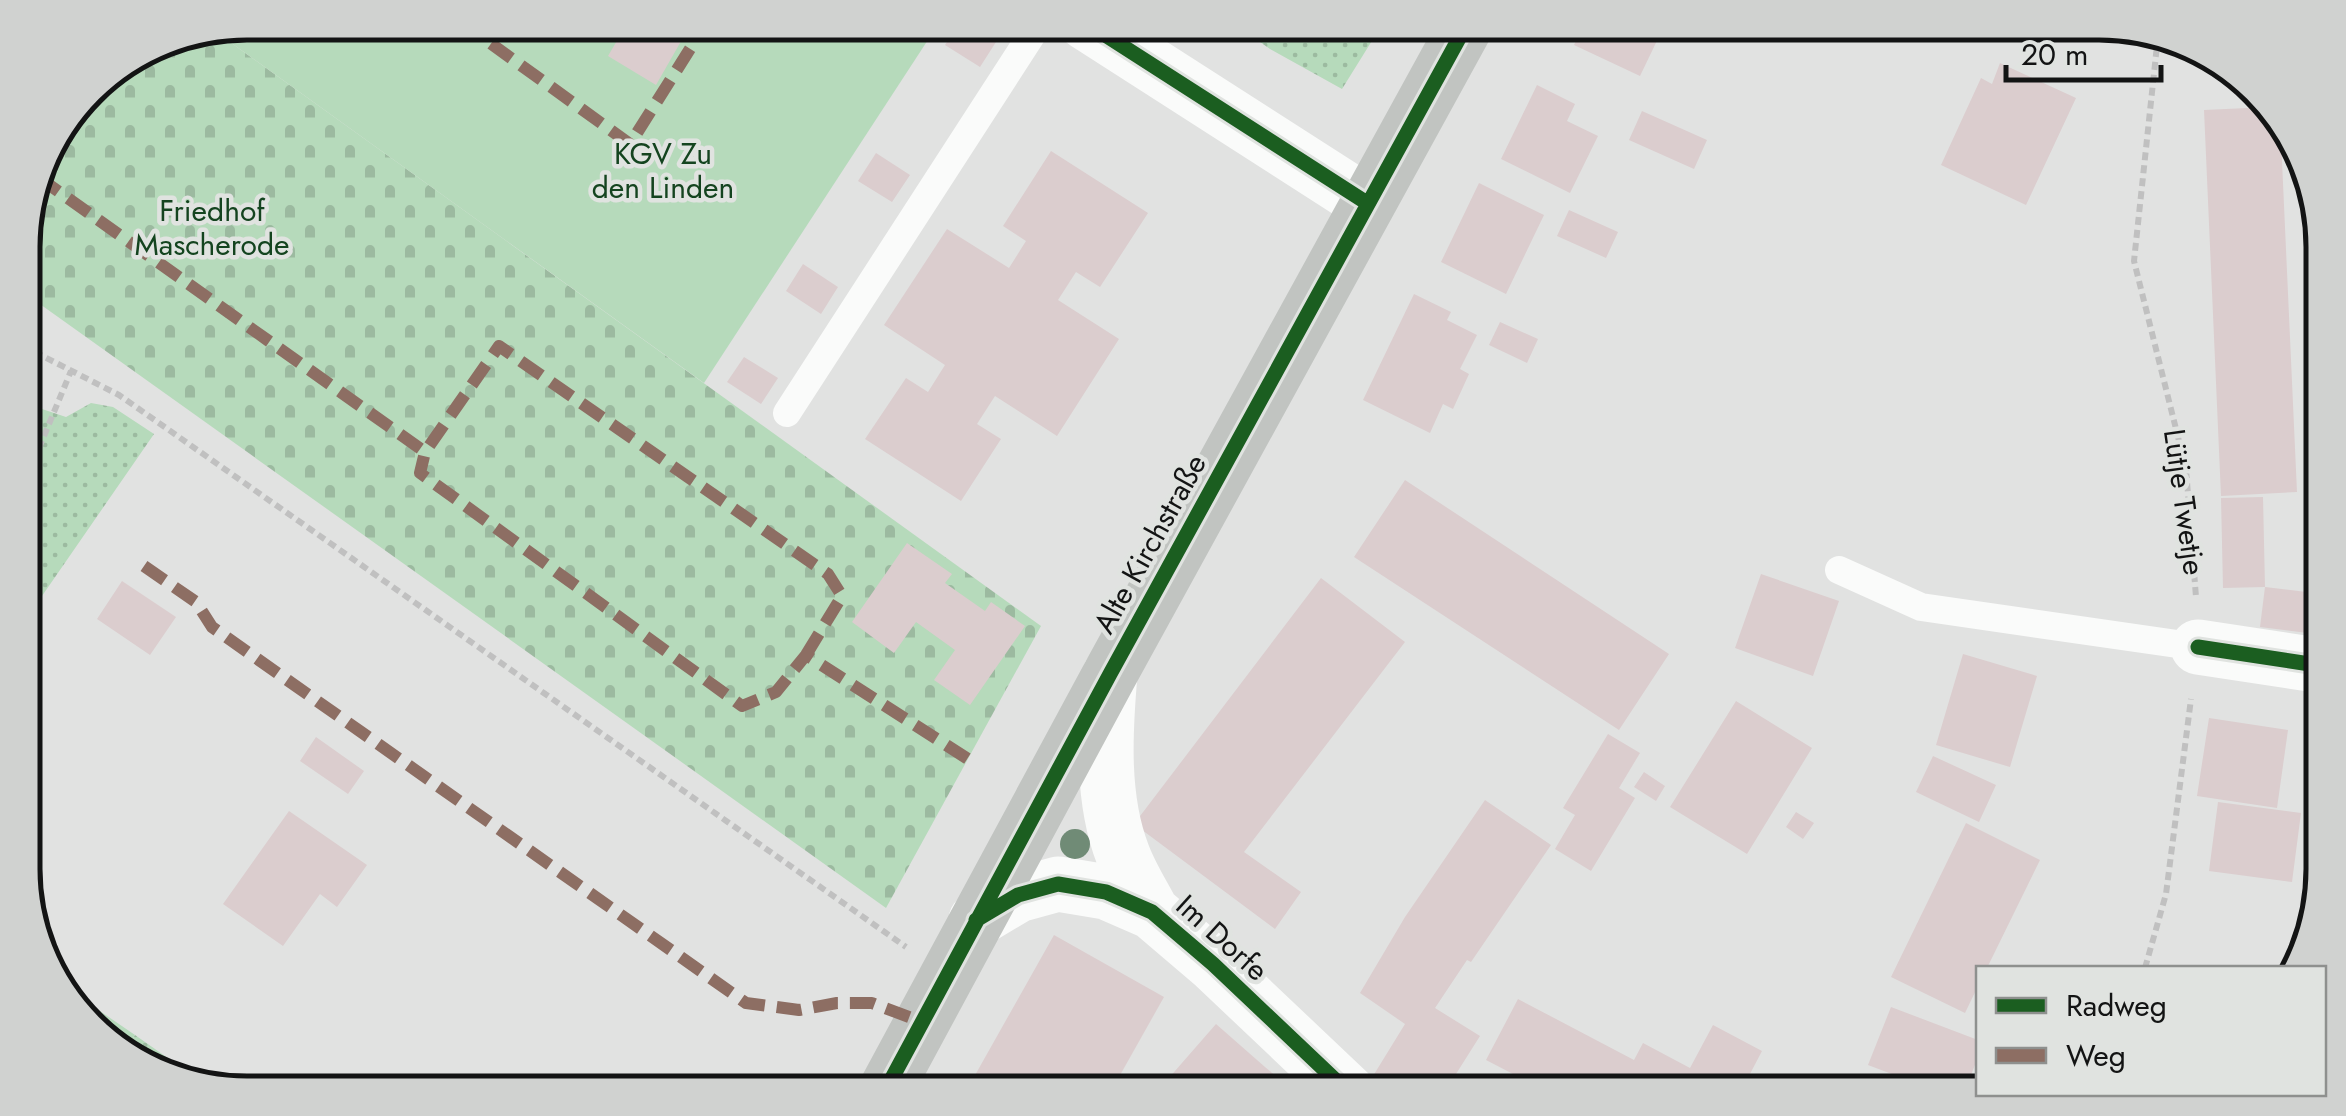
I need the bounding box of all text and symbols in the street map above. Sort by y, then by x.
scale bar [2006,20,2161,82]
text: 20 m [2021,33,2088,76]
park label: KGV Zu den Linden [592,132,734,209]
park label: Friedhof Mascherode [134,189,290,266]
street label: Lütje Twetje [2153,426,2216,578]
street label: Alte Kirchstraße [1082,446,1217,641]
street label: Im Dorfe [1167,885,1278,991]
legend [1976,966,2326,1096]
text: Radweg [2066,984,2167,1027]
text: Weg [2066,1034,2126,1077]

